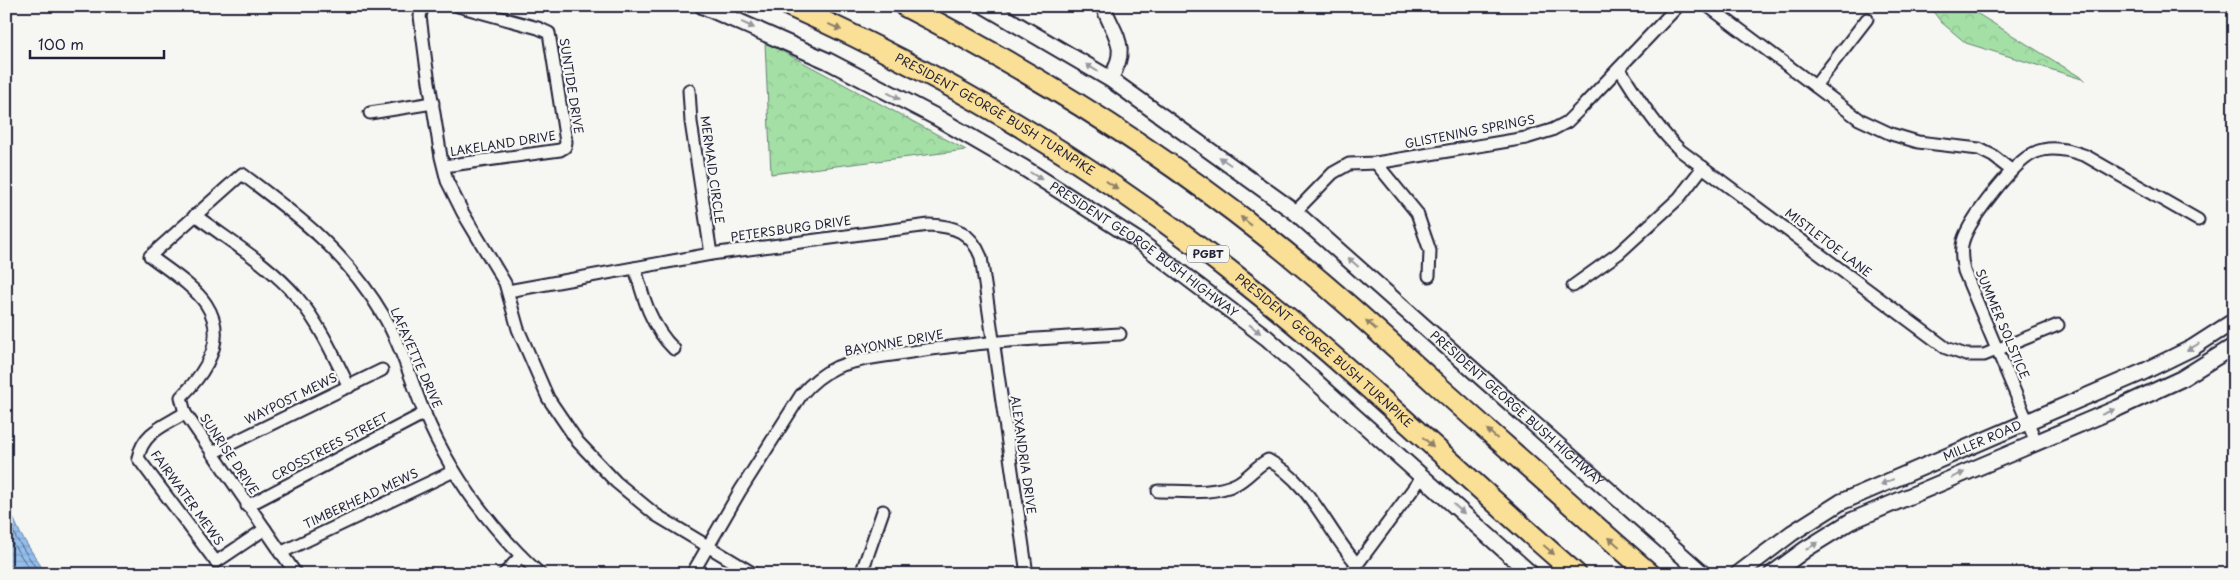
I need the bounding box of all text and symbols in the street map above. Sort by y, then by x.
one-way arrow [741,21,755,29]
one-way arrow [828,23,842,31]
scale bar [30,28,164,60]
text: 100 m [38,32,84,55]
street label: SUNTIDE DRIVE [556,37,588,135]
street label: PRESIDENT GEORGE BUSH TURNPIKE [892,48,1099,179]
one-way arrow [1086,64,1099,73]
one-way arrow [887,92,902,100]
street label: GLISTENING SPRINGS [1403,110,1536,152]
street label: MERMAID CIRCLE [696,115,729,225]
street label: LAKELAND DRIVE [449,126,557,160]
one-way arrow [1219,156,1232,166]
one-way arrow [1029,171,1043,180]
street label: PRESIDENT GEORGE BUSH HIGHWAY [1047,177,1243,321]
one-way arrow [1106,180,1119,190]
street label: MISTLETOE LANE [1781,204,1876,281]
street label: PETERSBURG DRIVE [729,211,852,245]
one-way arrow [1240,216,1253,227]
road number: PGBT [1187,245,1229,262]
one-way arrow [1347,256,1359,268]
street label: SUMMER SOLSTICE [1972,266,2034,381]
street label: PRESIDENT GEORGE BUSH TURNPIKE [1232,269,1417,431]
street label: LAFAYETTE DRIVE [387,304,447,411]
one-way arrow [1365,320,1378,331]
one-way arrow [1248,323,1261,334]
street label: BAYONNE DRIVE [843,324,945,360]
street label: PRESIDENT GEORGE BUSH HIGHWAY [1427,326,1608,490]
one-way arrow [2186,342,2199,351]
street label: WAYPOST MEWS [241,368,340,428]
street label: ALEXANDRIA DRIVE [1007,394,1041,515]
street label: CROSSTREES STREET [268,407,392,485]
one-way arrow [2101,408,2115,416]
street label: SUNRISE DRIVE [196,409,264,498]
street label: MILLER ROAD [1940,415,2024,465]
one-way arrow [1487,428,1499,440]
one-way arrow [1421,436,1433,448]
street label: FAIRWATER MEWS [147,446,229,549]
street label: TIMBERHEAD MEWS [300,464,421,533]
one-way arrow [1951,471,1966,479]
one-way arrow [1880,478,1894,486]
one-way arrow [1452,503,1464,515]
one-way arrow [1607,536,1620,547]
one-way arrow [1805,541,1819,550]
one-way arrow [1542,545,1555,556]

